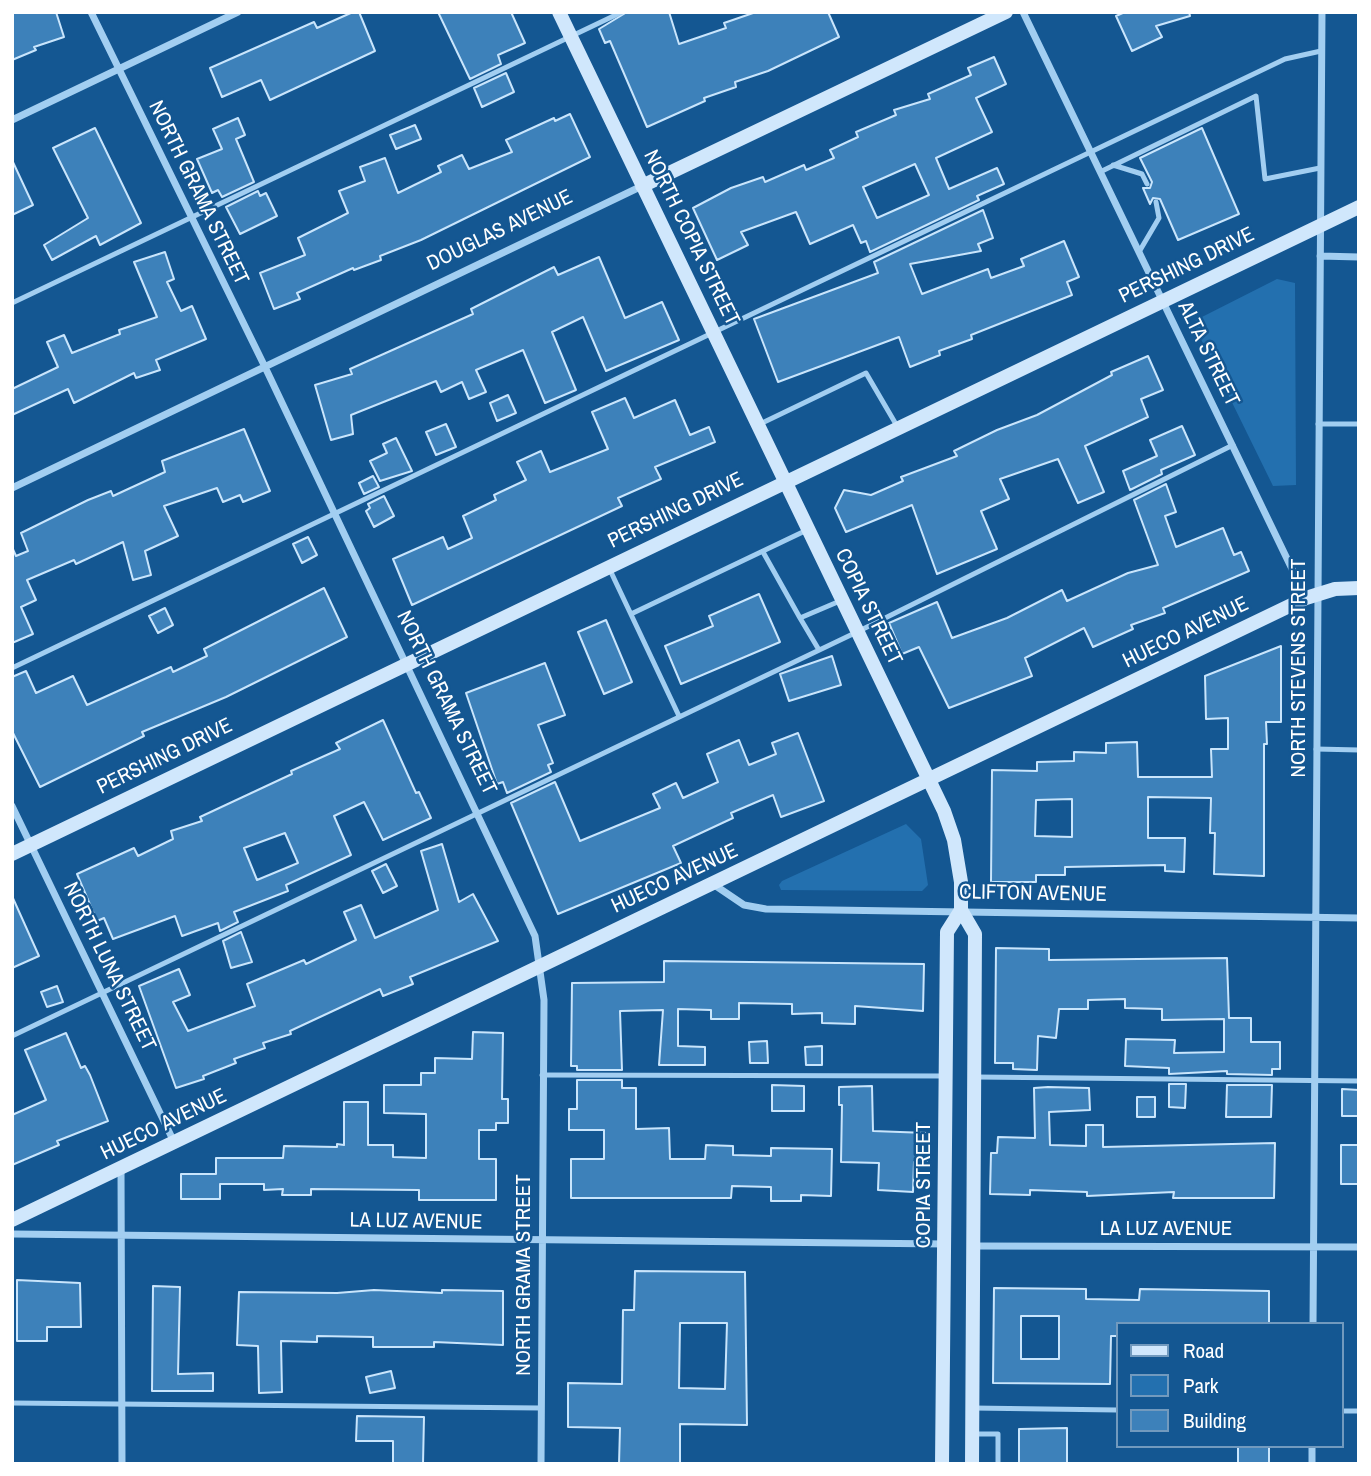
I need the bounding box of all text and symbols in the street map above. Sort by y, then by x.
street label: NORTH GRAMA STREET [142,97,254,289]
street label: NORTH COPIA STREET [638,146,744,330]
street label: DOUGLAS AVENUE [423,185,577,277]
street label: PERSHING DRIVE [1115,222,1259,310]
street label: ALTA STREET [1172,298,1244,410]
street label: PERSHING DRIVE [604,467,748,555]
street label: COPIA STREET [829,545,907,669]
street label: NORTH STEVENS STREET [1286,559,1312,777]
street label: HUECO AVENUE [1119,592,1253,674]
street label: NORTH GRAMA STREET [390,607,502,799]
street label: PERSHING DRIVE [93,713,237,801]
street label: HUECO AVENUE [608,839,742,919]
street label: NORTH LUNA STREET [57,879,161,1055]
street label: CLIFTON AVENUE [959,880,1107,908]
street label: HUECO AVENUE [97,1084,231,1166]
street label: COPIA STREET [911,1122,937,1248]
street label: NORTH GRAMA STREET [511,1174,537,1376]
street label: LA LUZ AVENUE [349,1208,483,1236]
street label: LA LUZ AVENUE [1100,1216,1232,1242]
legend [1116,1322,1343,1448]
text: Road [1183,1336,1224,1365]
text: Park [1183,1371,1218,1400]
text: Building [1183,1406,1246,1435]

